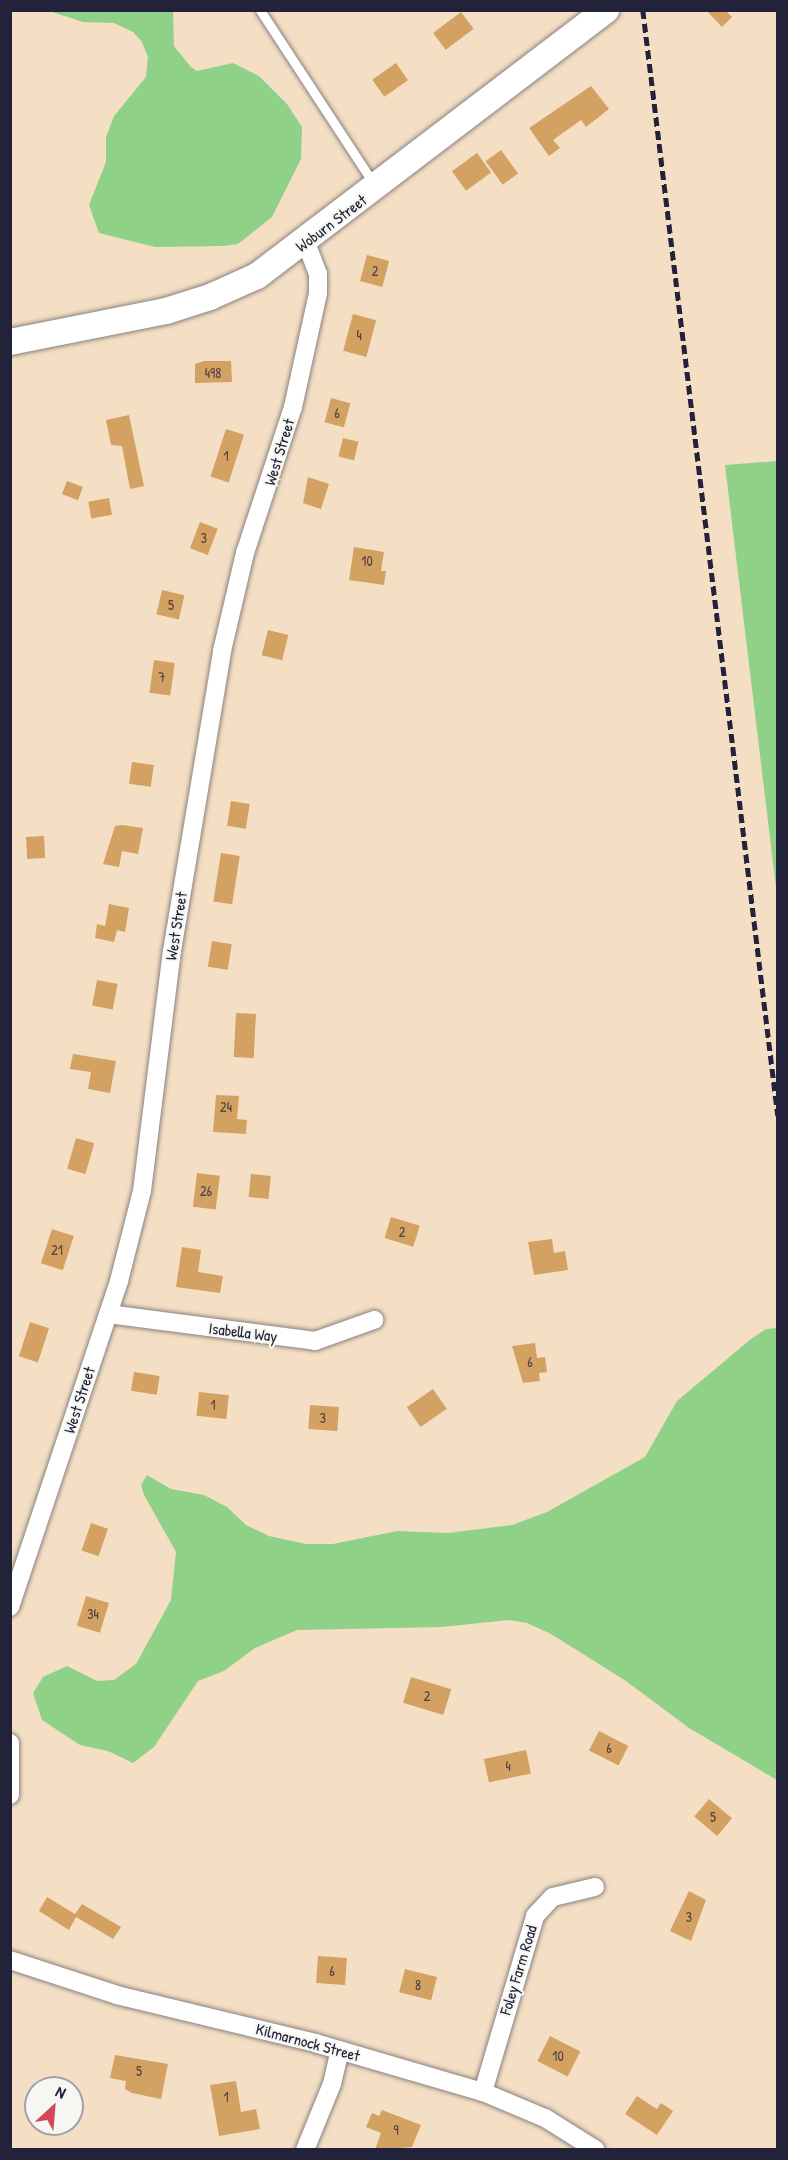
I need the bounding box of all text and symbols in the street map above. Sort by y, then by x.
street label: Woburn Street [292,190,370,256]
house number: 2 [372,263,378,279]
house number: 4 [356,327,362,343]
house number: 498 [205,365,221,381]
house number: 6 [334,405,340,421]
street label: West Street [260,416,298,488]
house number: 1 [223,448,229,464]
house number: 3 [201,530,207,546]
house number: 10 [361,553,373,569]
house number: 5 [168,597,174,613]
house number: 7 [159,669,165,685]
street label: West Street [161,891,191,961]
house number: 24 [220,1099,232,1115]
house number: 26 [200,1183,212,1199]
house number: 2 [399,1224,405,1240]
house number: 21 [51,1242,63,1258]
street label: Isabella Way [208,1318,278,1346]
house number: 6 [527,1354,533,1370]
street label: West Street [59,1364,99,1436]
house number: 1 [210,1397,216,1413]
house number: 3 [320,1410,326,1426]
house number: 34 [87,1606,99,1622]
house number: 2 [424,1688,430,1704]
house number: 6 [606,1740,612,1756]
house number: 4 [505,1758,511,1774]
house number: 5 [710,1809,716,1825]
house number: 3 [686,1909,692,1925]
street label: Foley Farm Road [495,1923,541,2017]
house number: 6 [329,1963,335,1979]
house number: 8 [415,1977,421,1993]
street label: Kilmarnock Street [254,2019,362,2065]
house number: 10 [552,2048,564,2064]
house number: 5 [136,2063,142,2079]
north arrow [24,2076,84,2136]
text: N [52,2080,70,2103]
house number: 1 [223,2089,229,2105]
house number: 9 [393,2122,399,2138]

